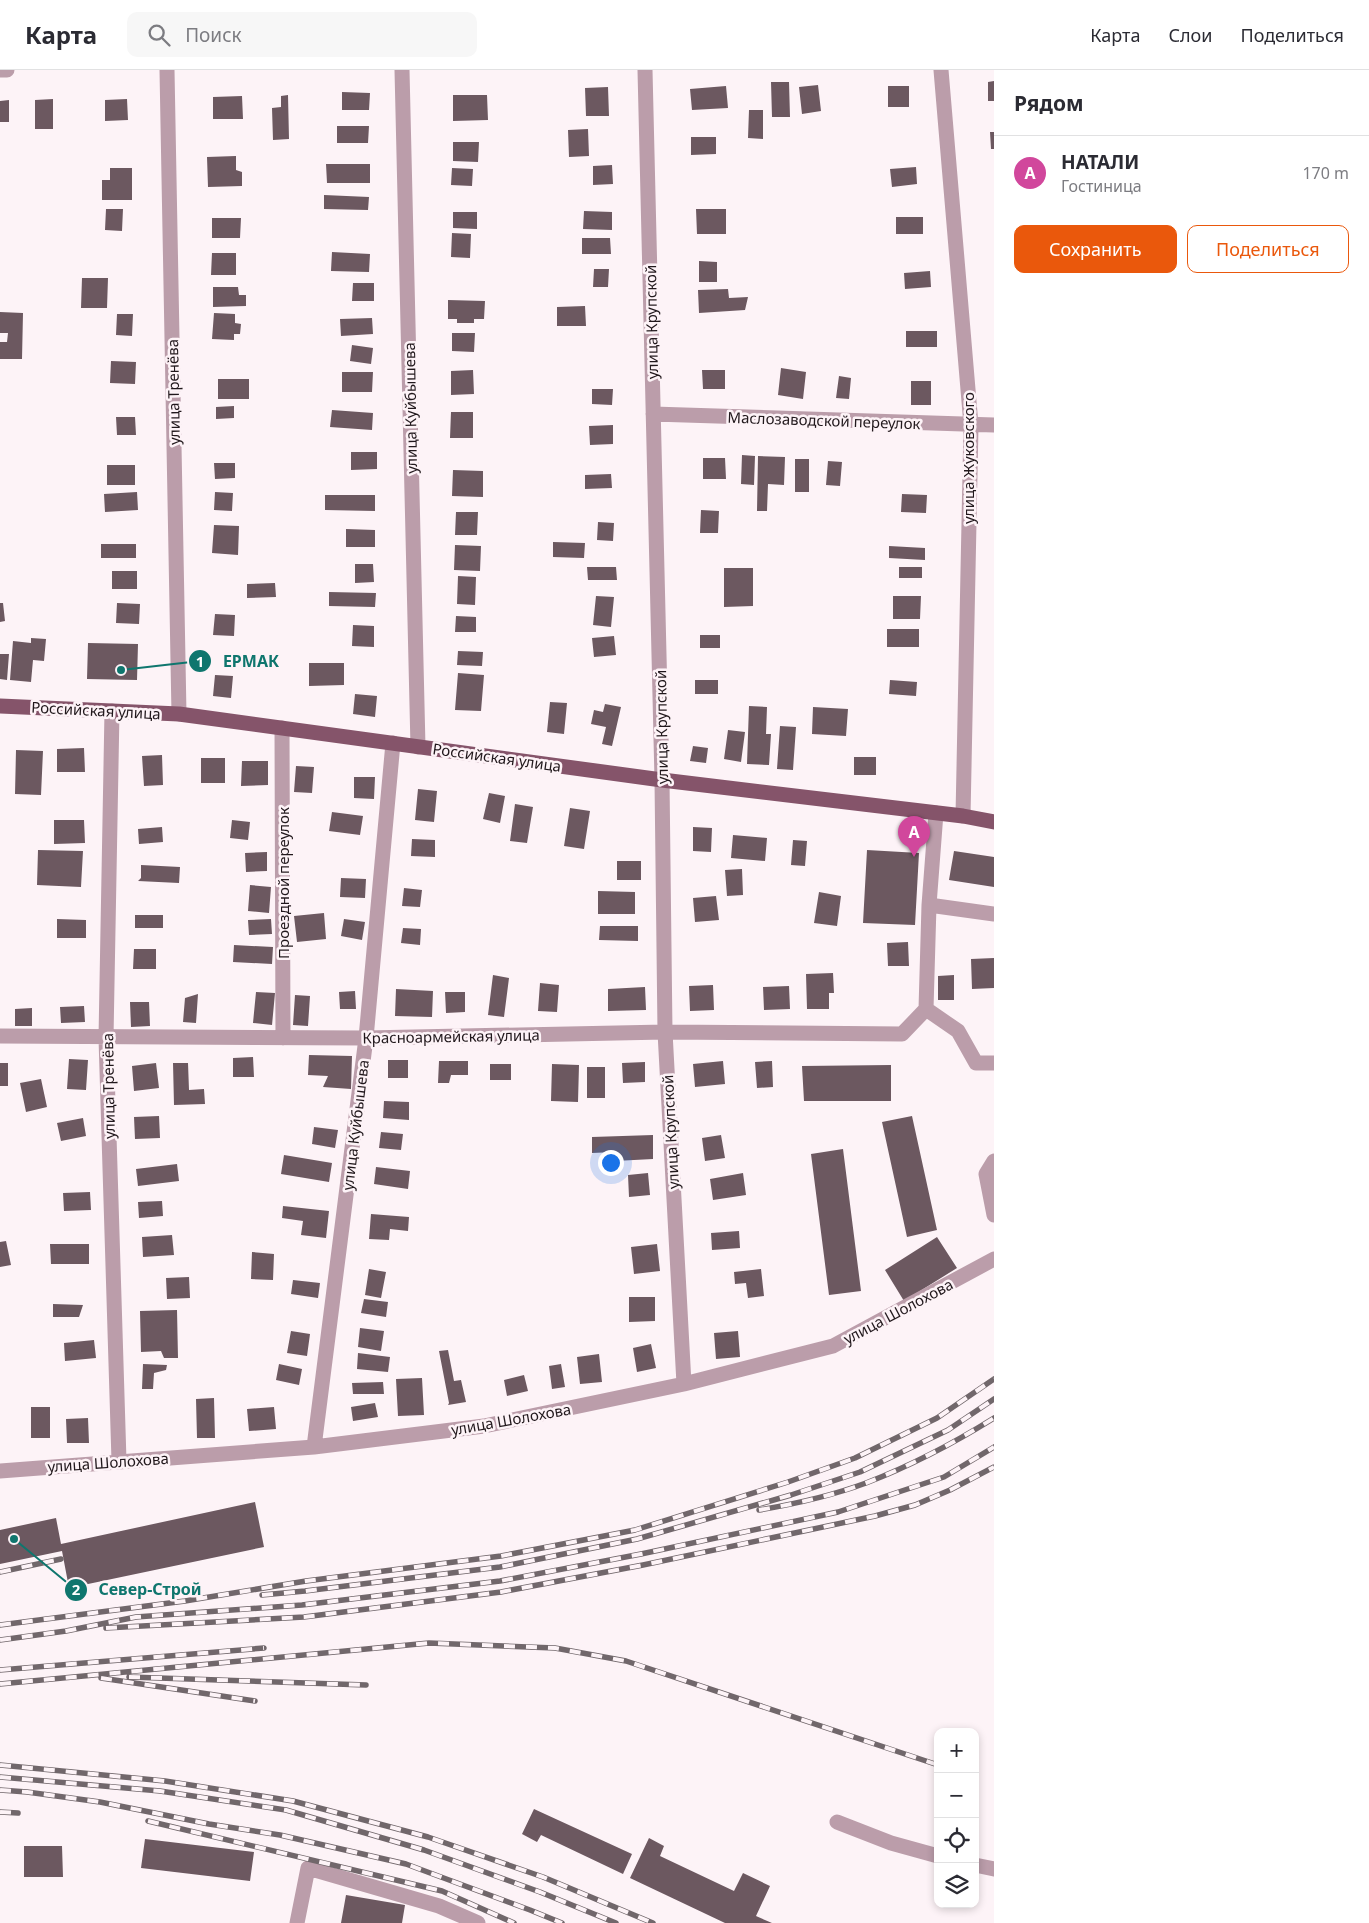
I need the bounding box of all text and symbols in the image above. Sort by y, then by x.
search box [127,12,477,57]
text: Карта [25,18,97,51]
icon: search [145,21,173,49]
text: Поиск [185,22,242,48]
text: Карта [1090,23,1140,47]
text: Слои [1168,23,1212,47]
text: Поделиться [1240,23,1344,47]
text: Рядом [1014,89,1084,117]
text: НАТАЛИ [1061,149,1139,175]
text: A [1024,162,1036,184]
text: 170 m [1302,162,1349,184]
text: Гостиница [1061,175,1142,197]
button: Сохранить [1014,225,1177,273]
button: Поделиться [1187,225,1349,273]
street label: улица Крупской [640,265,662,379]
street label: улица Тренёва [162,339,184,445]
street label: улица Куйбышева [399,342,421,474]
street label: улица Жуковского [958,392,978,524]
street label: Маслозаводской переулок [727,407,921,433]
callout: ЕРМАК [187,646,289,677]
text: ЕРМАК [223,650,280,672]
text: 1 [196,651,204,671]
street label: улица Крупской [650,670,672,784]
street label: Российская улица [31,697,161,723]
street label: Российская улица [431,738,563,776]
street label: Проездной переулок [273,807,293,959]
pin: A [898,816,930,857]
street label: Красноармейская улица [362,1024,540,1048]
street label: улица Тренёва [97,1033,119,1139]
street label: улица Куйбышева [337,1059,373,1191]
street label: улица Крупской [657,1074,683,1190]
your location [598,1150,624,1176]
street label: улица Шолохова [840,1274,956,1348]
street label: улица Шолохова [450,1399,572,1439]
street label: улица Шолохова [47,1448,169,1476]
callout: Север-Строй [64,1574,212,1605]
text: Север-Строй [98,1578,202,1600]
text: 2 [72,1579,81,1599]
map controls [934,1728,979,1908]
button: + [934,1728,979,1773]
button: − [934,1773,979,1818]
button: locate [934,1818,979,1863]
button: layers [934,1863,979,1908]

